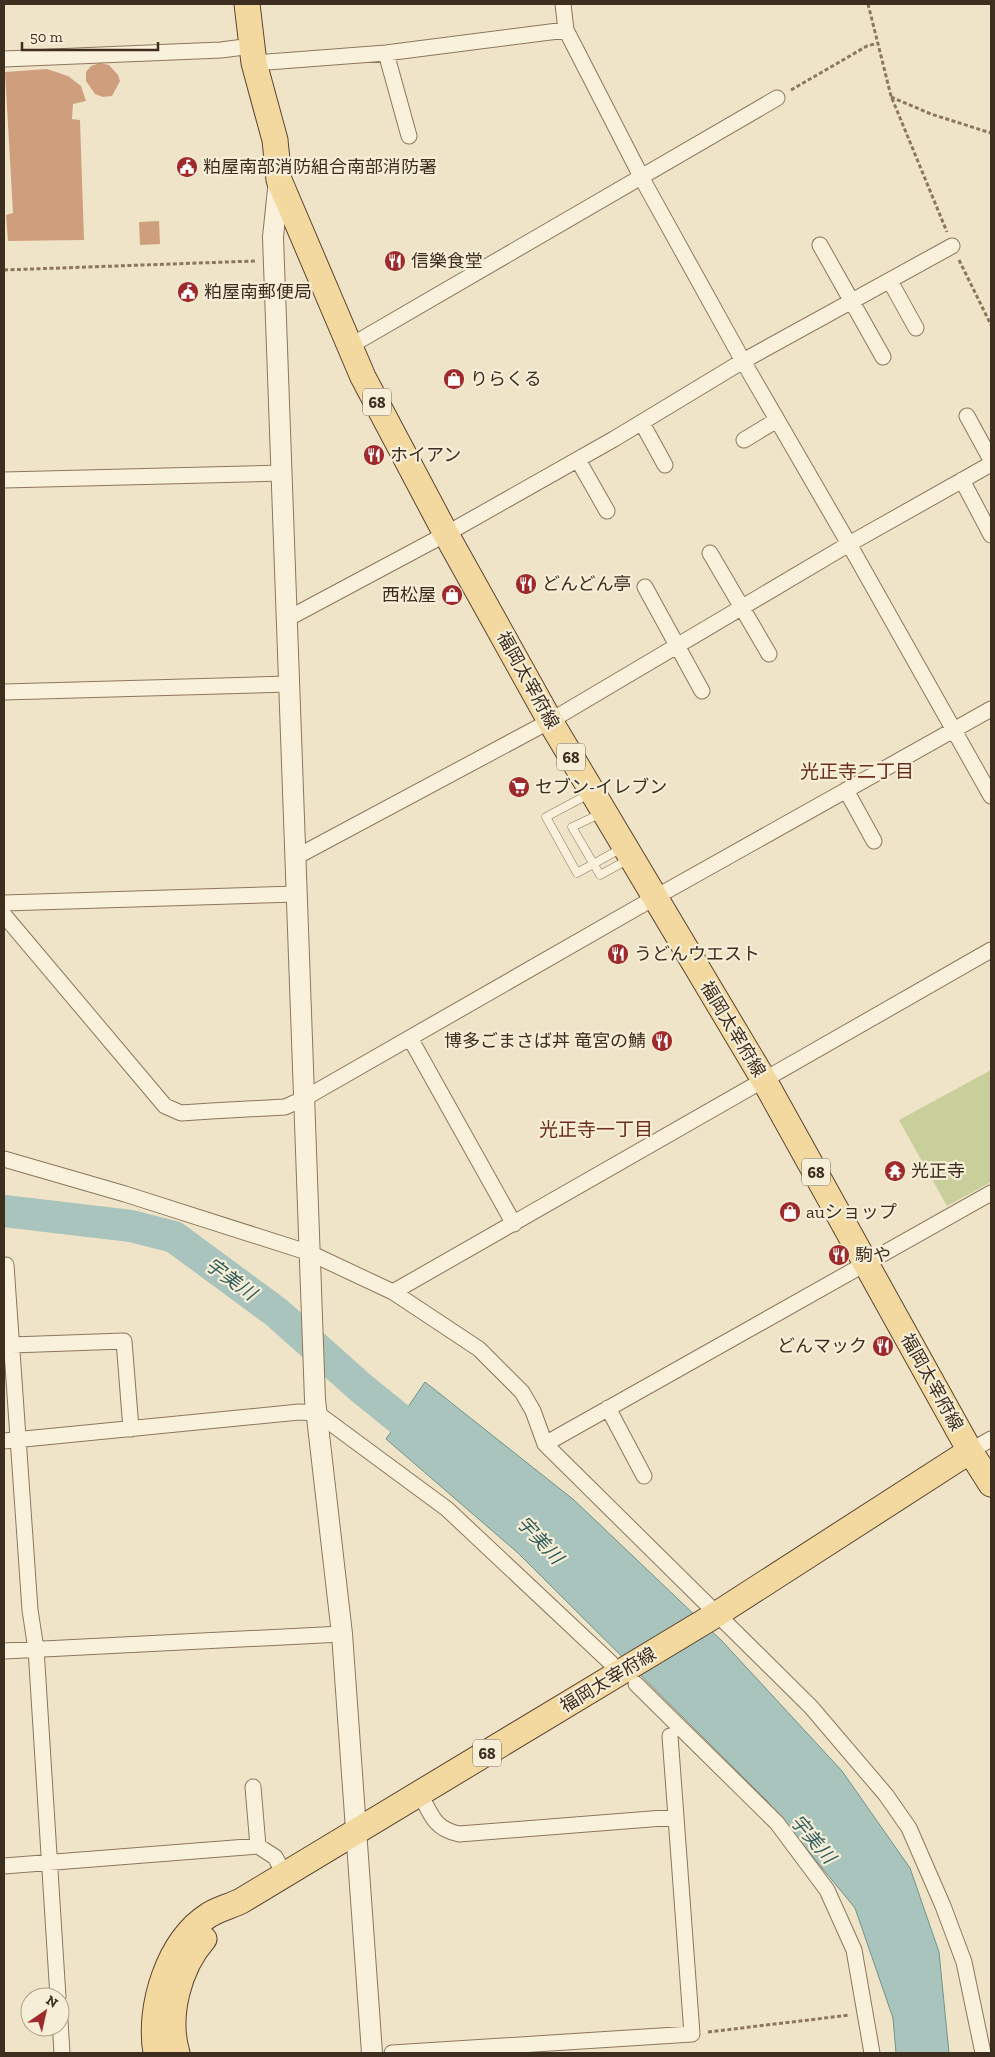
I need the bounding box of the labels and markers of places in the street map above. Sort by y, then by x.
public building icon: 粕屋南部消防組合南部消防署 [175,155,199,179]
place label: 粕屋南部消防組合南部消防署 [203,156,437,178]
restaurant icon: 信樂食堂 [383,249,407,273]
place label: 信樂食堂 [411,250,483,272]
public building icon: 粕屋南郵便局 [176,280,200,304]
place label: 粕屋南郵便局 [204,281,312,303]
shop icon: りらくる [442,367,466,391]
place label: りらくる [470,368,542,390]
restaurant icon: ホイアン [362,443,386,467]
place label: ホイアン [390,444,461,466]
restaurant icon: どんどん亭 [514,572,538,596]
place label: どんどん亭 [542,573,631,595]
shop icon: 西松屋 [440,583,464,607]
place label: 西松屋 [382,584,436,606]
supermarket icon: セブン-イレブン [507,775,531,799]
place label: セブン-イレブン [535,776,667,798]
restaurant icon: うどんウエスト [606,942,630,966]
place label: うどんウエスト [634,943,760,965]
restaurant icon: 博多ごまさば丼 竜宮の鯖 [650,1029,674,1053]
place label: 博多ごまさば丼 竜宮の鯖 [444,1030,646,1052]
temple icon: 光正寺 [883,1159,907,1183]
place label: 光正寺 [911,1160,965,1182]
shop icon: auショップ [778,1200,802,1224]
place label: auショップ [806,1201,897,1223]
restaurant icon: 駒や [827,1243,851,1267]
place label: 駒や [855,1244,891,1266]
restaurant icon: どんマック [871,1334,895,1358]
place label: どんマック [777,1335,867,1357]

